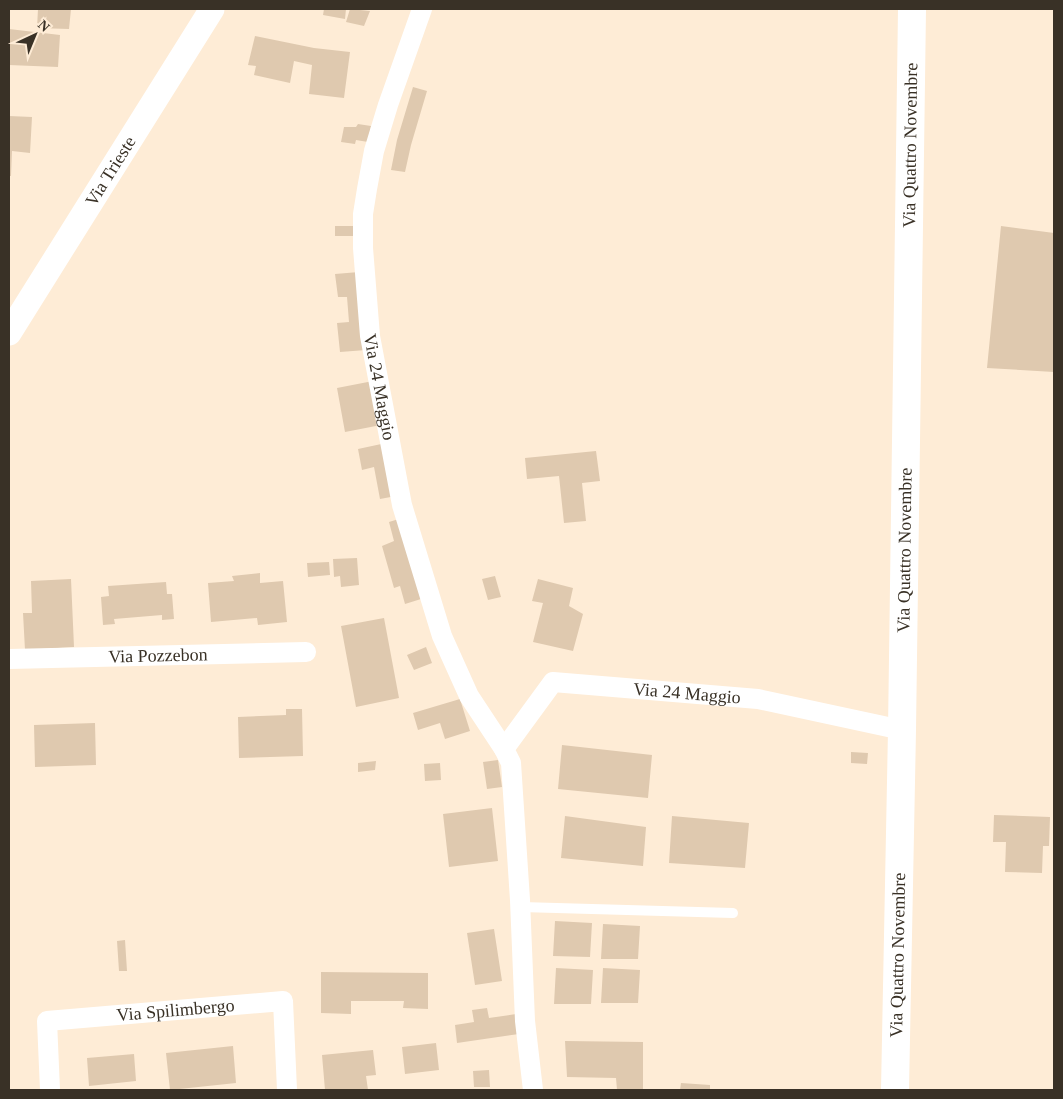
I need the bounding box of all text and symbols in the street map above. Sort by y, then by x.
north arrow [10,10,60,60]
text: N [35,17,53,35]
street label: Via Quattro Novembre [899,63,921,228]
street label: Via Trieste [81,133,140,210]
street label: Via 24 Maggio [360,332,400,442]
street label: Via Quattro Novembre [893,467,916,633]
street label: Via Pozzebon [108,644,208,667]
street label: Via 24 Maggio [632,679,742,708]
street label: Via Quattro Novembre [886,872,909,1038]
street label: Via Spilimbergo [116,995,235,1025]

